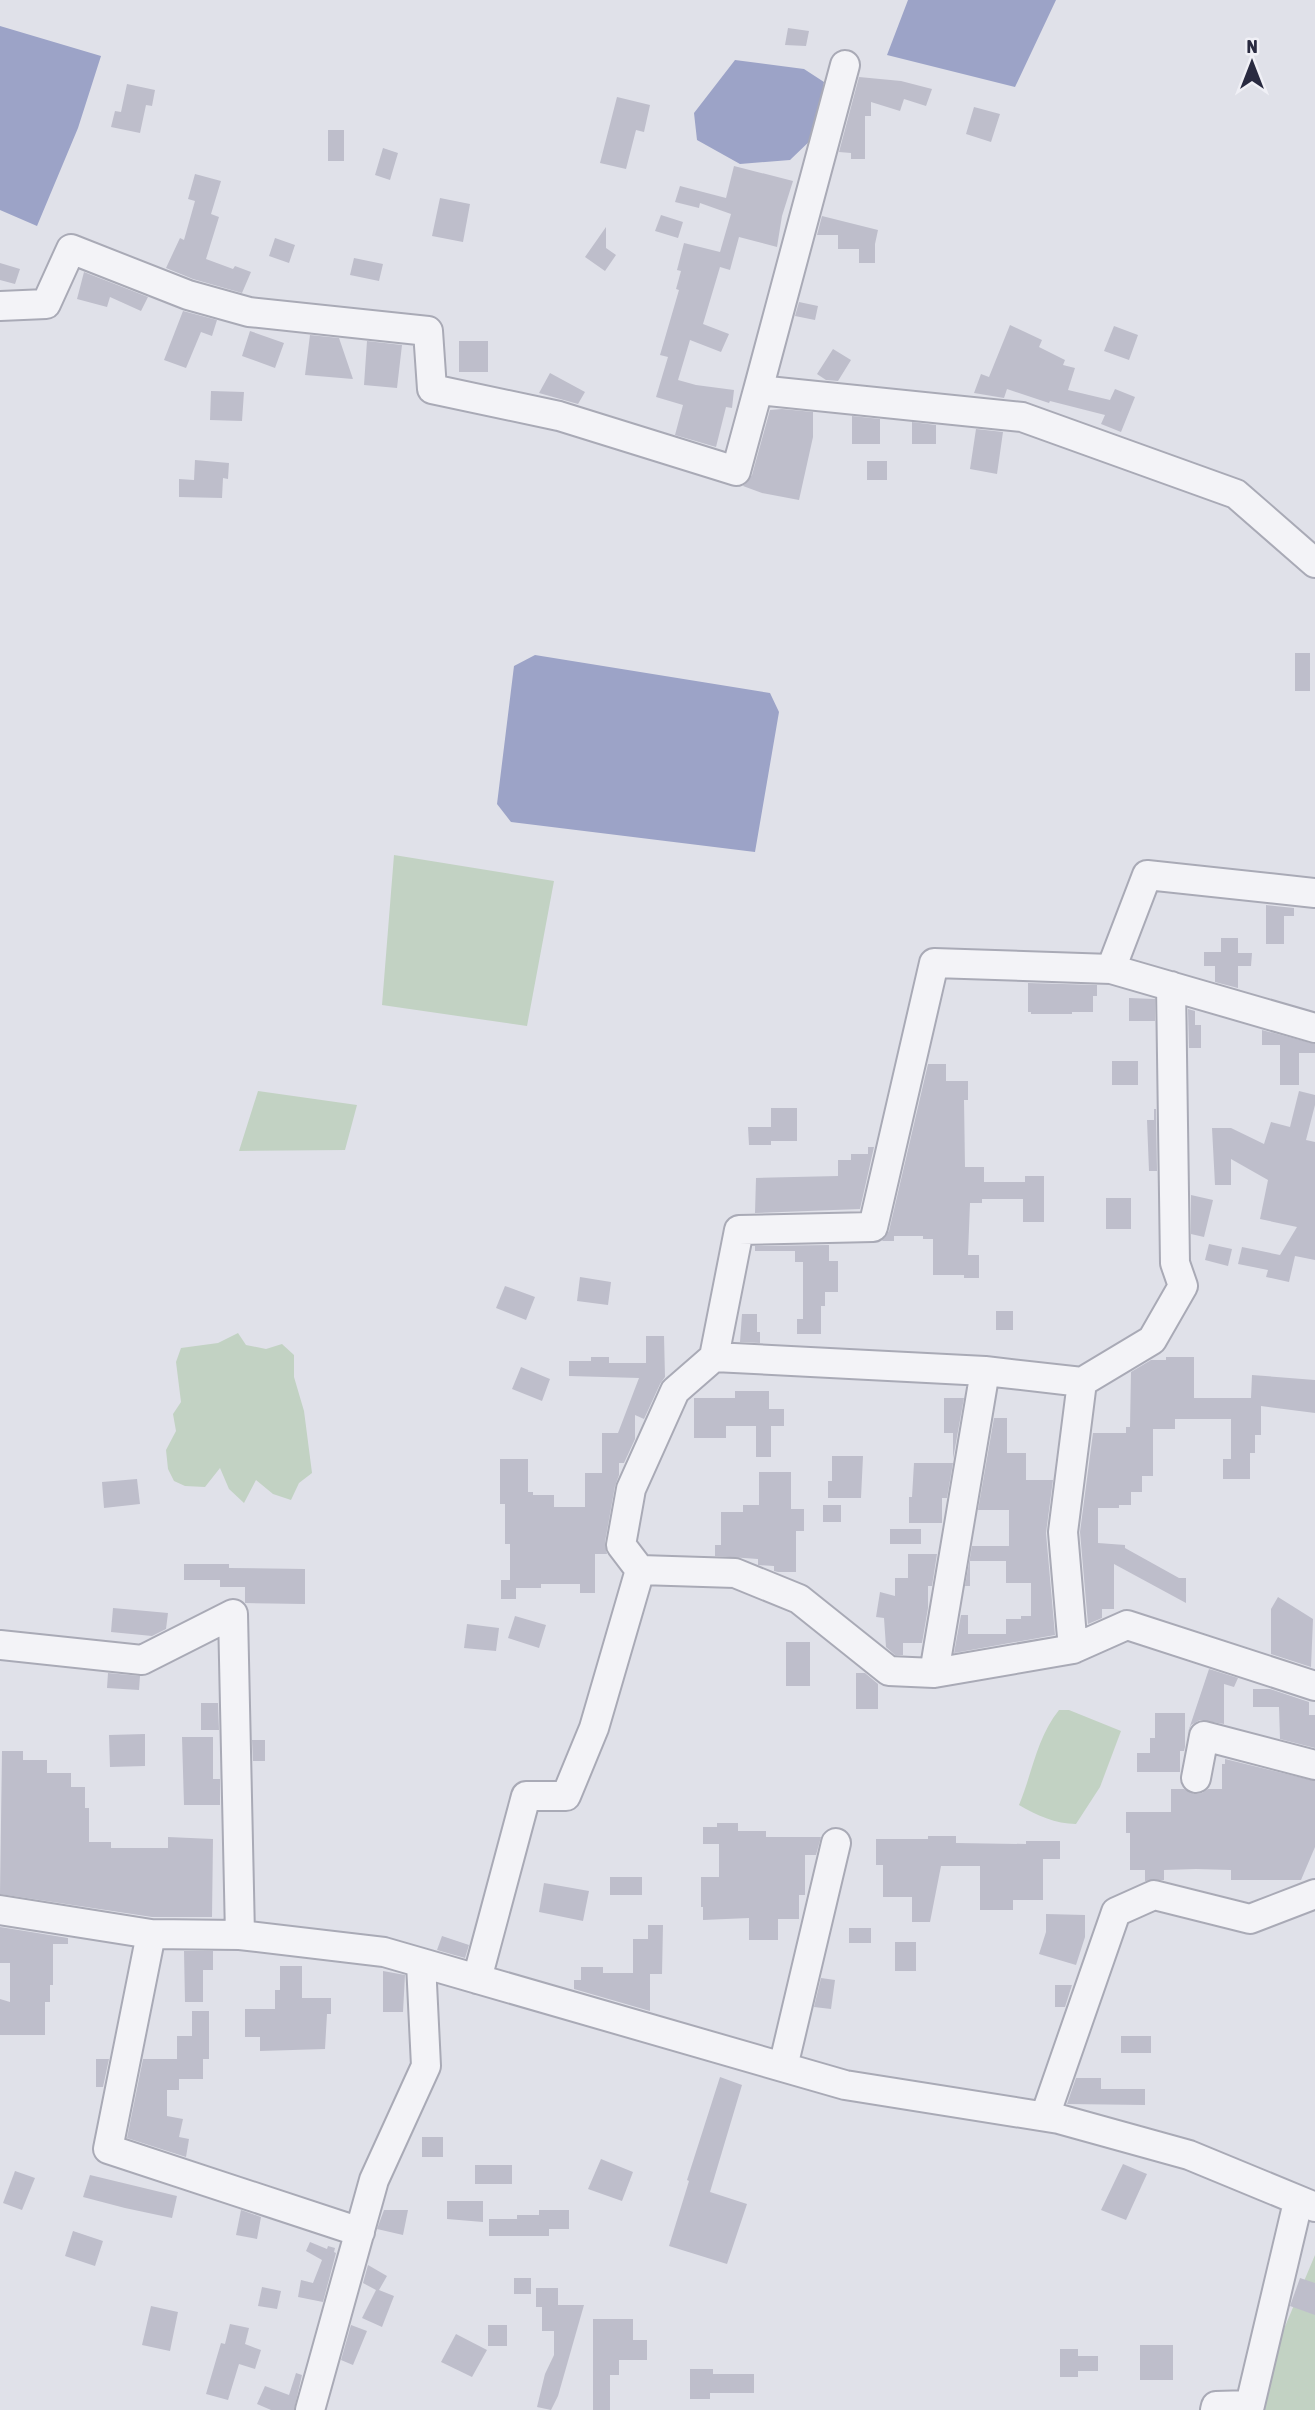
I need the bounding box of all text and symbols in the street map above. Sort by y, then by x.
north arrow [1217,28,1287,98]
text: N [1246,35,1258,57]

